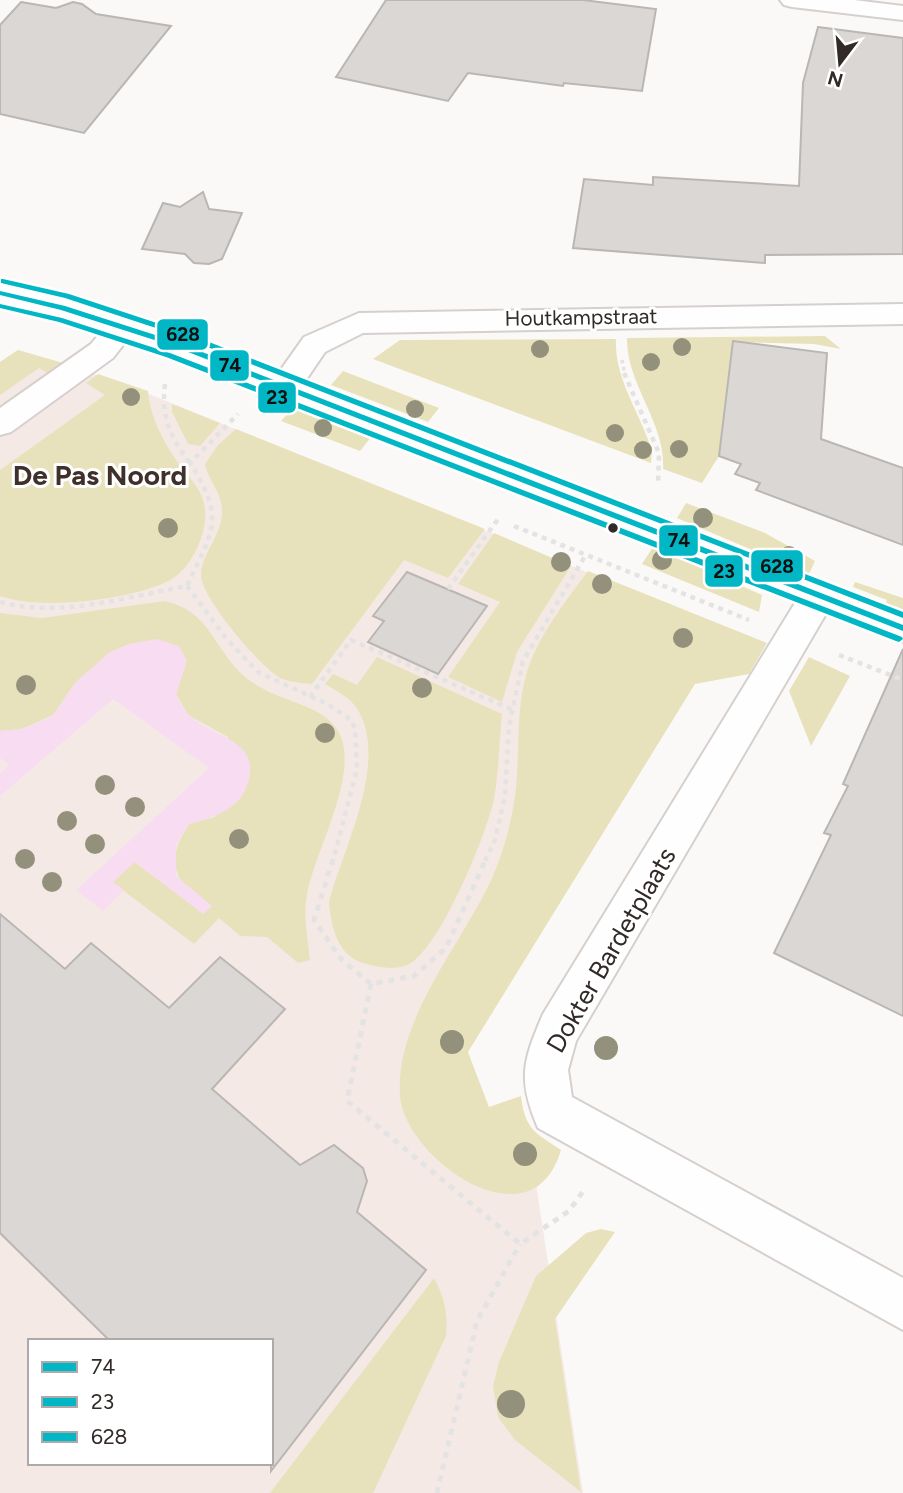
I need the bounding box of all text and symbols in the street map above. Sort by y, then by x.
north arrow [805,28,875,98]
text: N [825,66,846,92]
street label: Houtkampstraat [504,303,658,331]
line badge: 628 [156,318,209,351]
text: 628 [166,323,200,346]
line badge: 74 [209,349,250,382]
text: 74 [219,354,241,377]
line badge: 23 [257,381,297,414]
text: 23 [266,386,288,409]
district label: De Pas Noord [13,458,187,492]
unlabelled marker [606,521,620,535]
line badge: 74 [658,524,699,557]
text: 74 [668,529,690,552]
line badge: 628 [750,549,804,583]
line badge: 23 [704,554,744,588]
text: 628 [760,555,794,578]
text: 23 [713,560,735,583]
street label: Dokter Bardetplaats [539,842,683,1058]
legend [28,1339,273,1465]
text: 74 [91,1354,115,1379]
text: 23 [91,1389,114,1414]
text: 628 [91,1424,128,1449]

